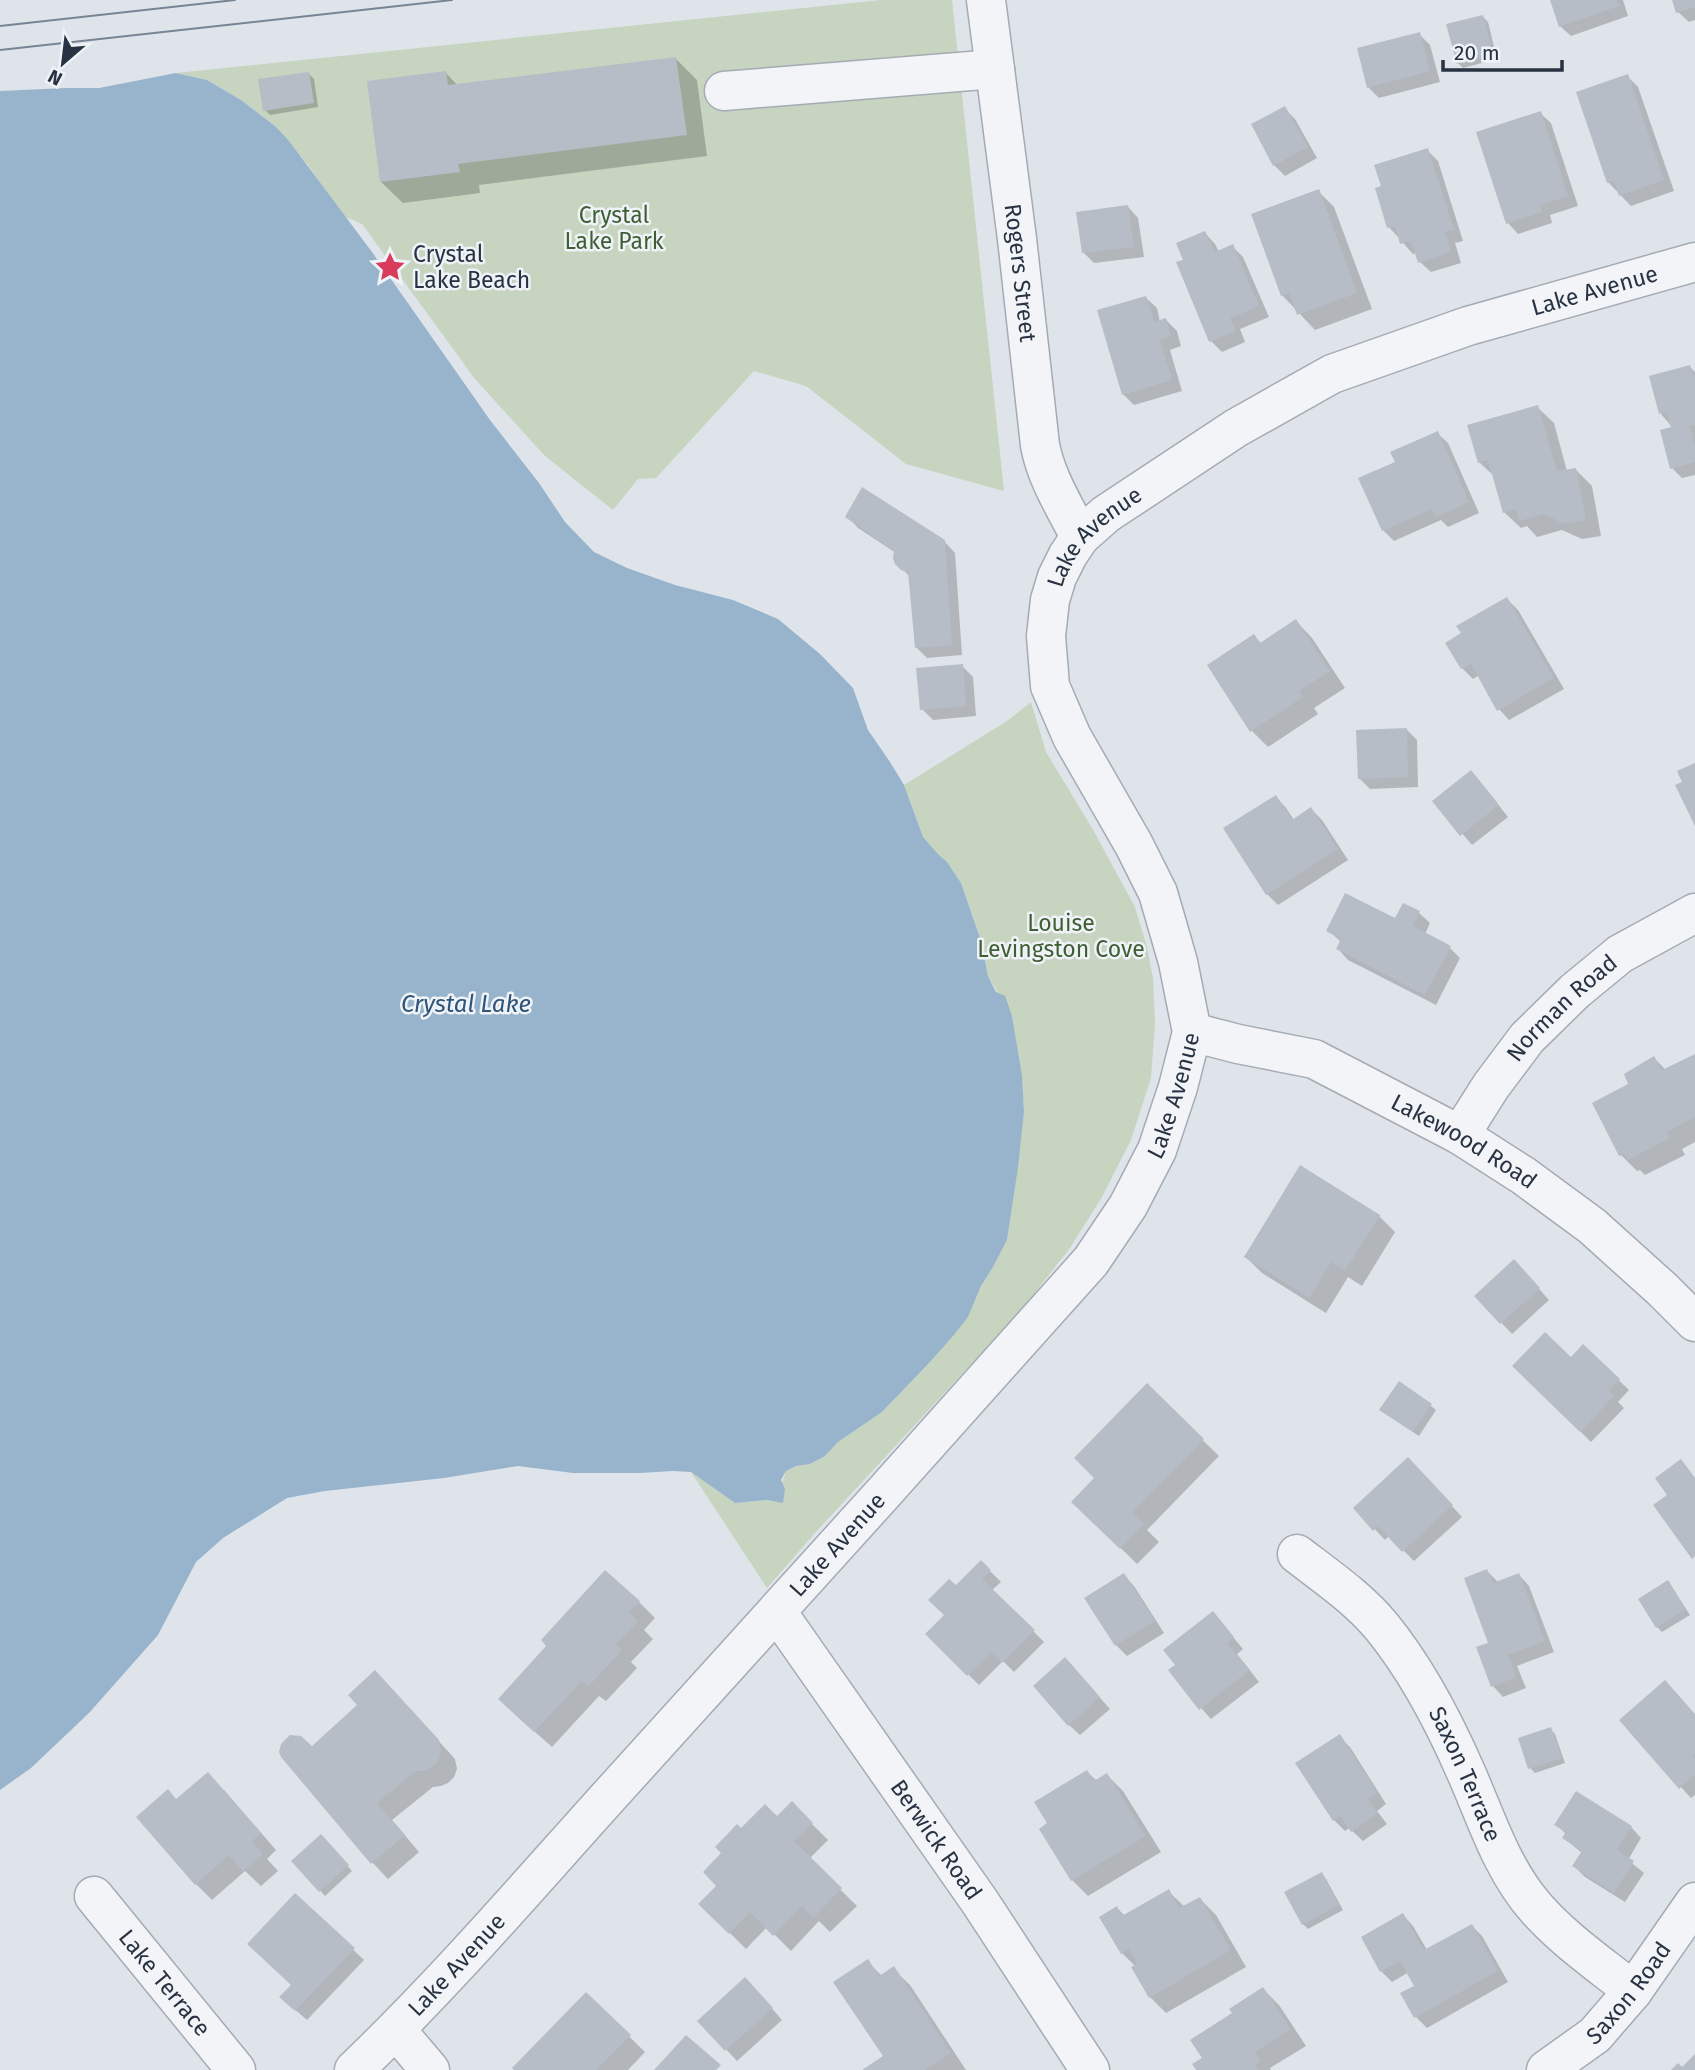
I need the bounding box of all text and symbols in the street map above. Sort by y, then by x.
north arrow [28,28,98,98]
scale bar [1443,28,1562,72]
text: 20 m [1454,40,1500,66]
text: N [44,64,66,91]
park label: Crystal Lake Park [564,201,664,255]
street label: Rogers Street [999,202,1042,344]
place label: Crystal Lake Beach [413,240,530,294]
place icon: Crystal Lake Beach [373,250,407,284]
street label: Lake Avenue [1528,259,1661,322]
street label: Lake Avenue [1041,480,1147,590]
park label: Louise Levingston Cove [977,909,1145,963]
street label: Norman Road [1501,948,1623,1067]
water label: Crystal Lake [401,990,531,1018]
street label: Lake Avenue [1141,1029,1205,1164]
street label: Lakewood Road [1386,1088,1542,1195]
street label: Lake Avenue [783,1487,891,1602]
street label: Saxon Terrace [1423,1702,1507,1846]
street label: Berwick Road [885,1774,988,1905]
street label: Lake Avenue [402,1907,511,2022]
street label: Lake Terrace [113,1924,217,2042]
street label: Saxon Road [1581,1936,1677,2051]

